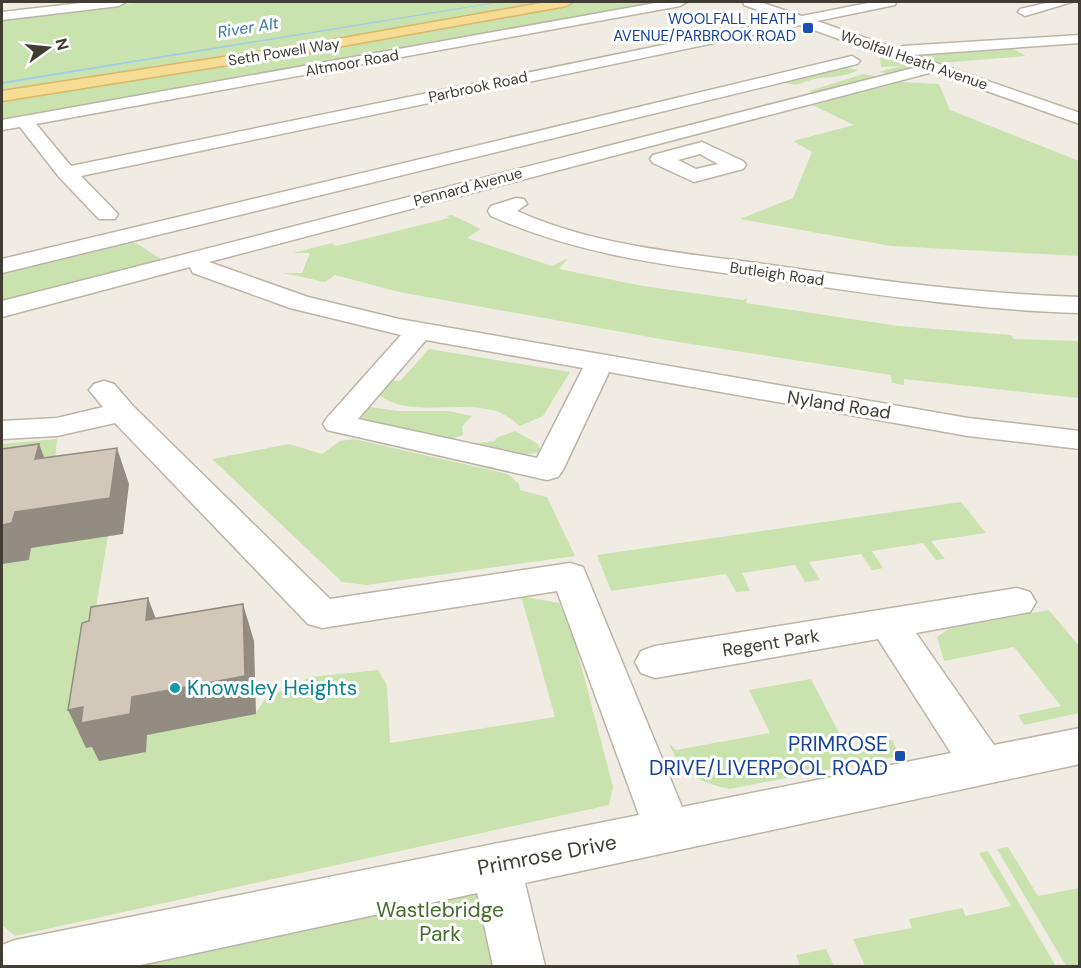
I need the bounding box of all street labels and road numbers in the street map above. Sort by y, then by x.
street label: Woolfall Heath Avenue [838,25,990,95]
street label: Seth Powell Way [227,33,342,71]
street label: Altmoor Road [304,45,400,81]
street label: Parbrook Road [427,67,529,107]
street label: Pennard Avenue [411,163,525,211]
street label: Butleigh Road [729,257,825,291]
street label: Nyland Road [785,385,893,425]
street label: Regent Park [721,623,821,663]
street label: Primrose Drive [475,828,619,882]

